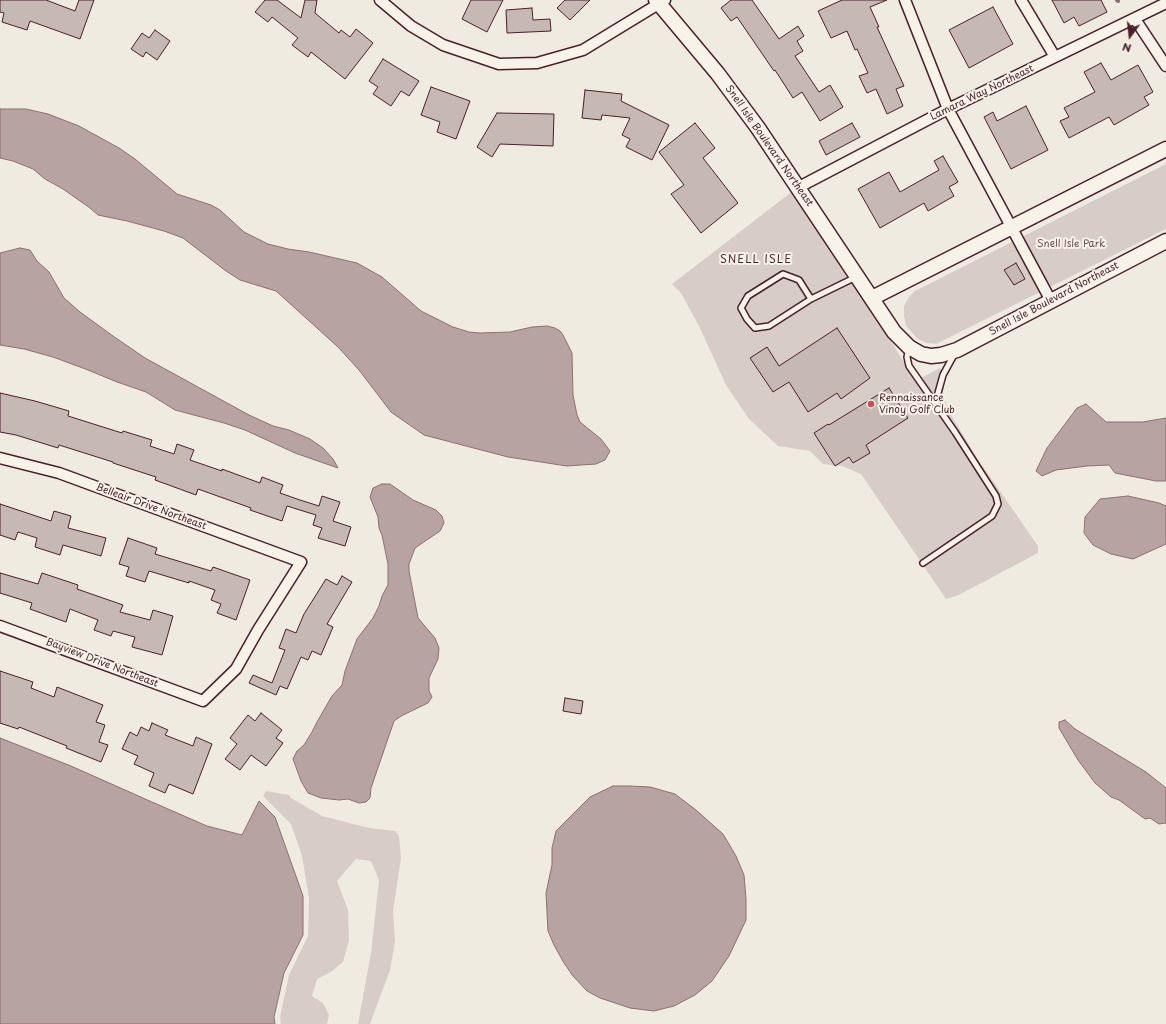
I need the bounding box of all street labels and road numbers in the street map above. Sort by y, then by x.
street label: Lamara Way Northeast [928,63,1036,123]
street label: Snell Isle Boulevard Northeast [722,83,816,209]
street label: Snell Isle Boulevard Northeast [987,260,1121,338]
street label: Belleair Drive Northeast [94,481,208,533]
street label: Bayview Drive Northeast [44,636,160,690]

